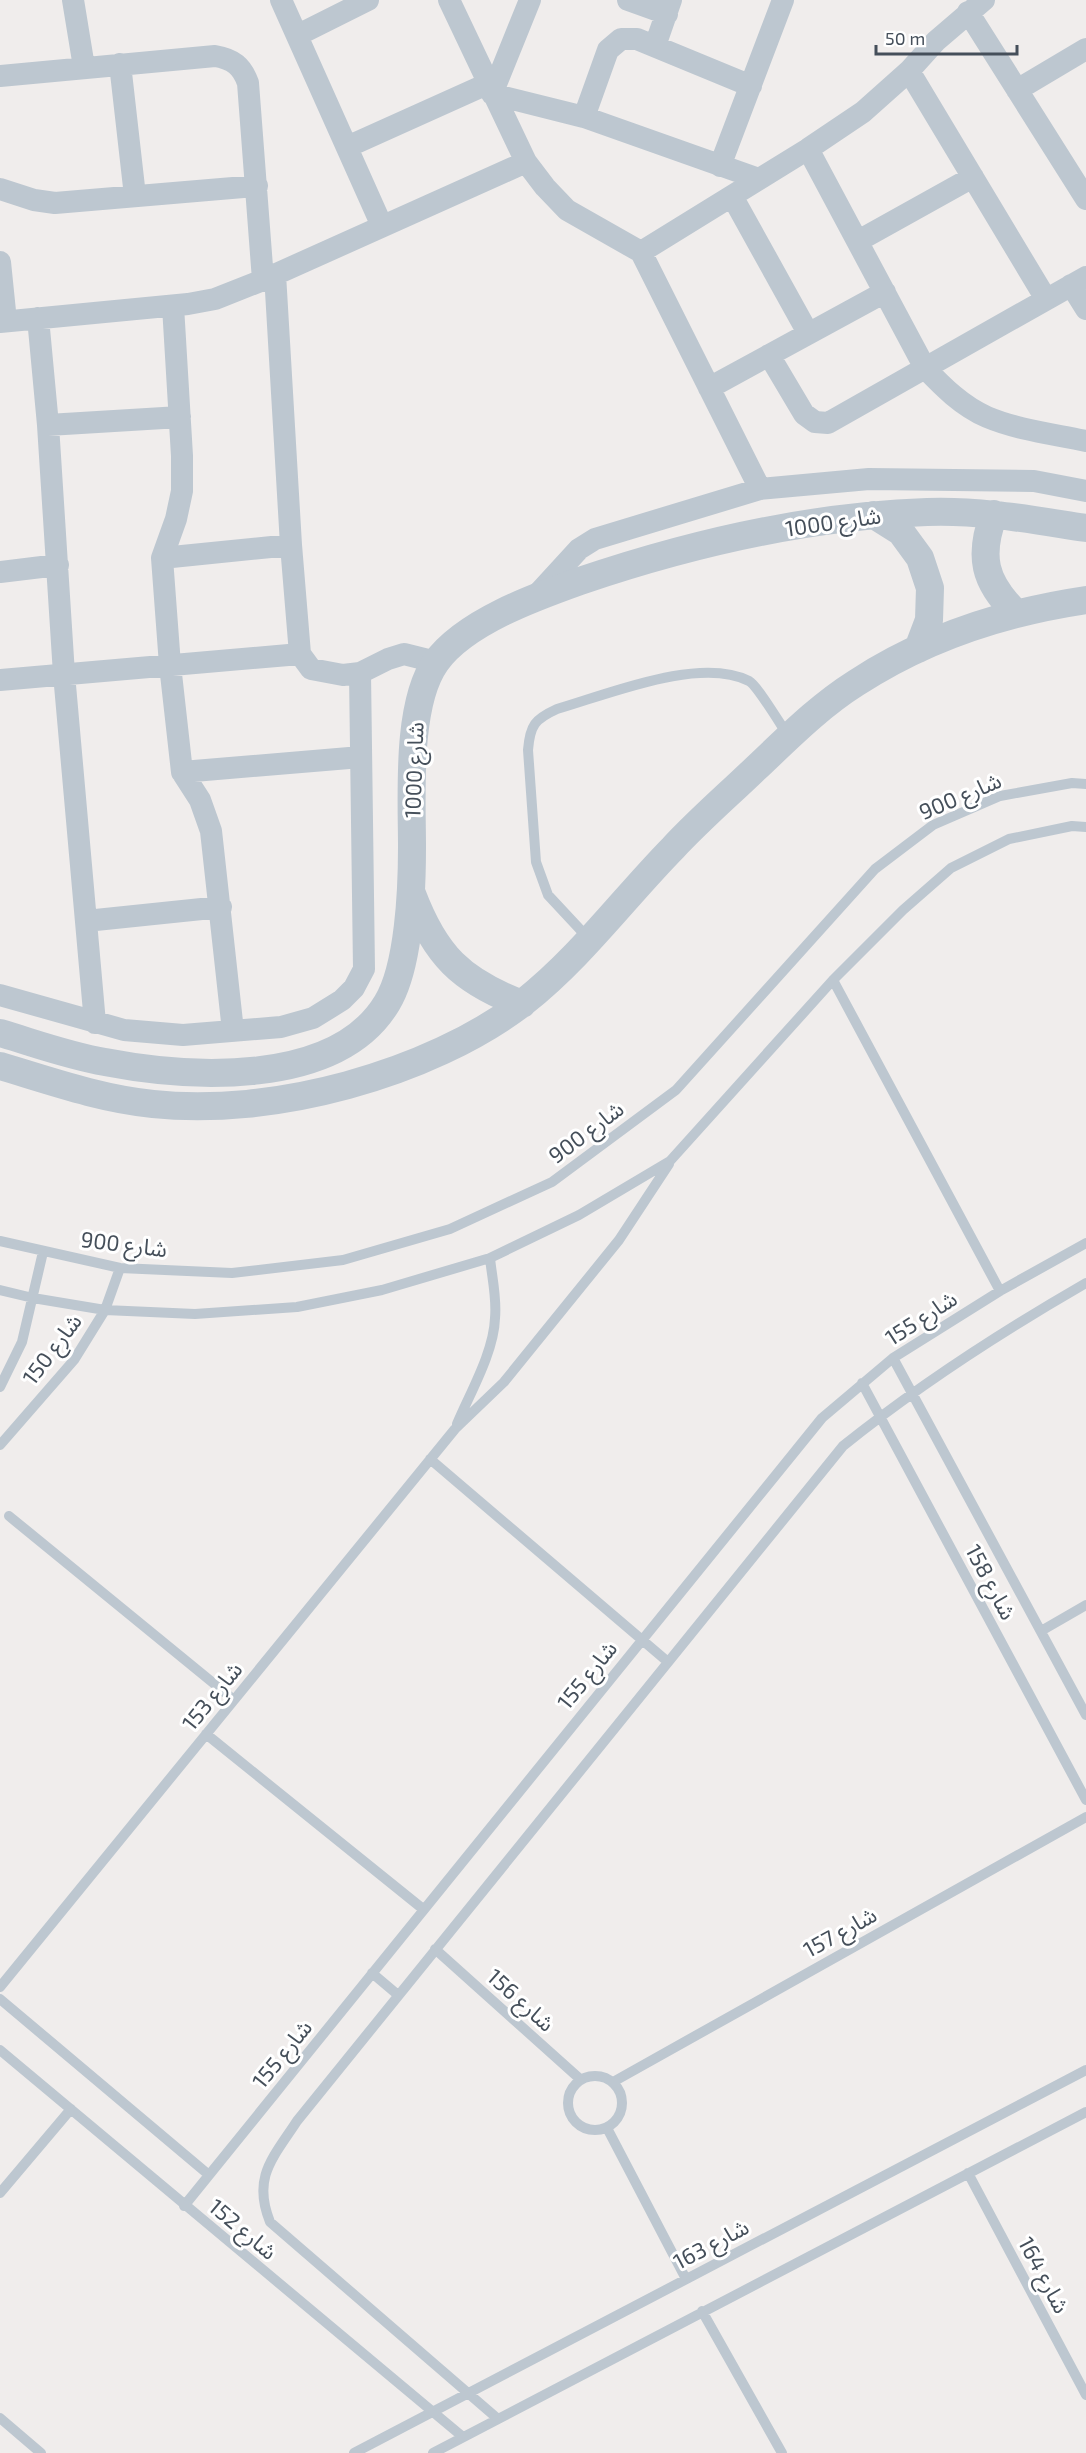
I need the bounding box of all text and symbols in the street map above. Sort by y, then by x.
scale bar [876,18,1017,56]
text: 50 m [885,27,925,49]
street label: شارع 1000 [783,501,883,546]
street label: شارع 1000 [398,721,433,819]
street label: شارع 900 [915,766,1007,829]
street label: شارع 900 [543,1095,631,1172]
street label: شارع 900 [79,1225,169,1266]
street label: شارع 155 [880,1284,964,1354]
street label: شارع 150 [16,1308,90,1392]
street label: شارع 158 [957,1539,1023,1626]
street label: شارع 155 [551,1635,625,1717]
street label: شارع 153 [176,1656,251,1738]
street label: شارع 157 [798,1900,883,1966]
street label: شارع 156 [480,1963,560,2040]
street label: شارع 155 [246,2014,320,2096]
street label: شارع 152 [201,2192,283,2268]
street label: شارع 163 [669,2213,755,2278]
street label: شارع 164 [1010,2232,1076,2319]

